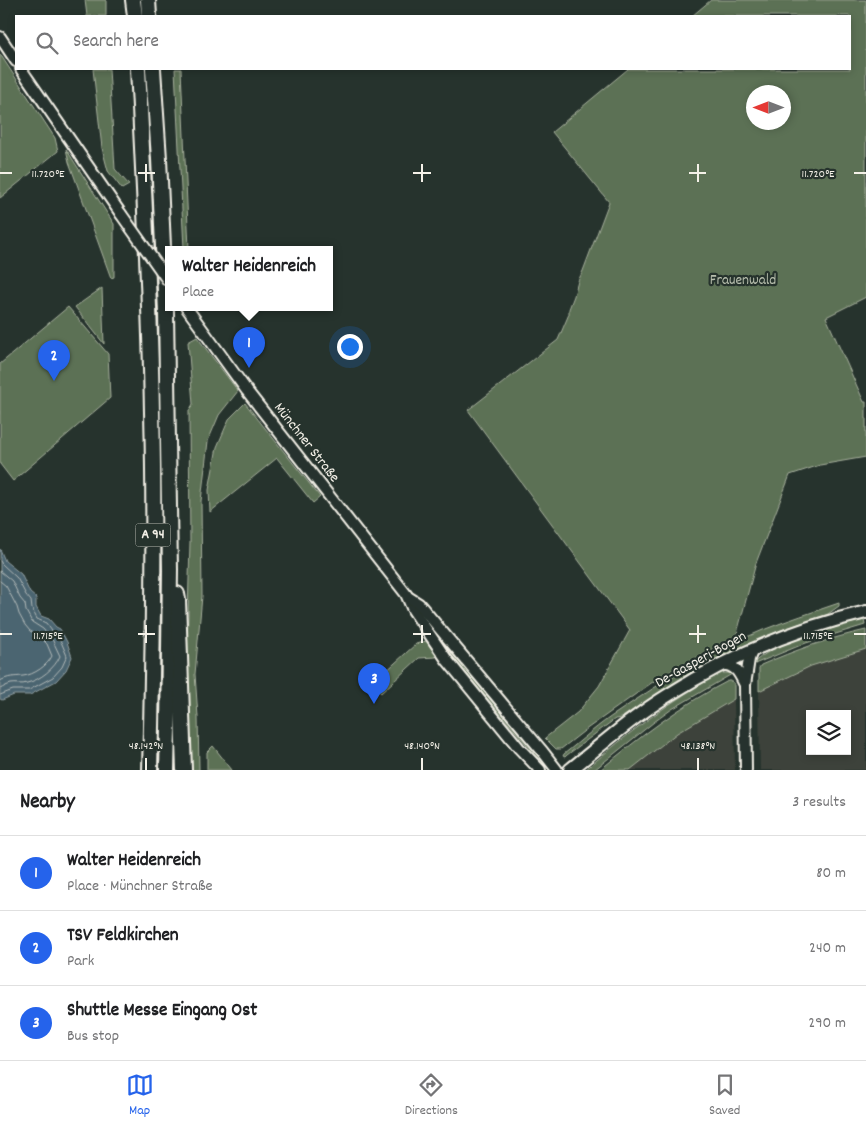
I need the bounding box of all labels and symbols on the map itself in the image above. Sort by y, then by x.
north arrow [746,85,791,130]
text: 11.720°E [32,166,65,183]
text: 11.720°E [802,166,835,183]
park label: Frauenwald [710,270,776,292]
pin: 1 [233,327,265,368]
your location [337,334,363,360]
pin: 2 [38,340,70,381]
street label: Münchner Straße [268,398,344,488]
road number: A 94 [136,524,170,546]
street label: De-Gasperi-Bogen [651,626,751,694]
text: 11.715°E [33,628,63,645]
text: 11.715°E [803,628,833,645]
pin: 3 [358,663,390,704]
text: 48.142°N [129,738,163,755]
text: 48.140°N [404,738,440,755]
text: 48.138°N [681,738,715,755]

